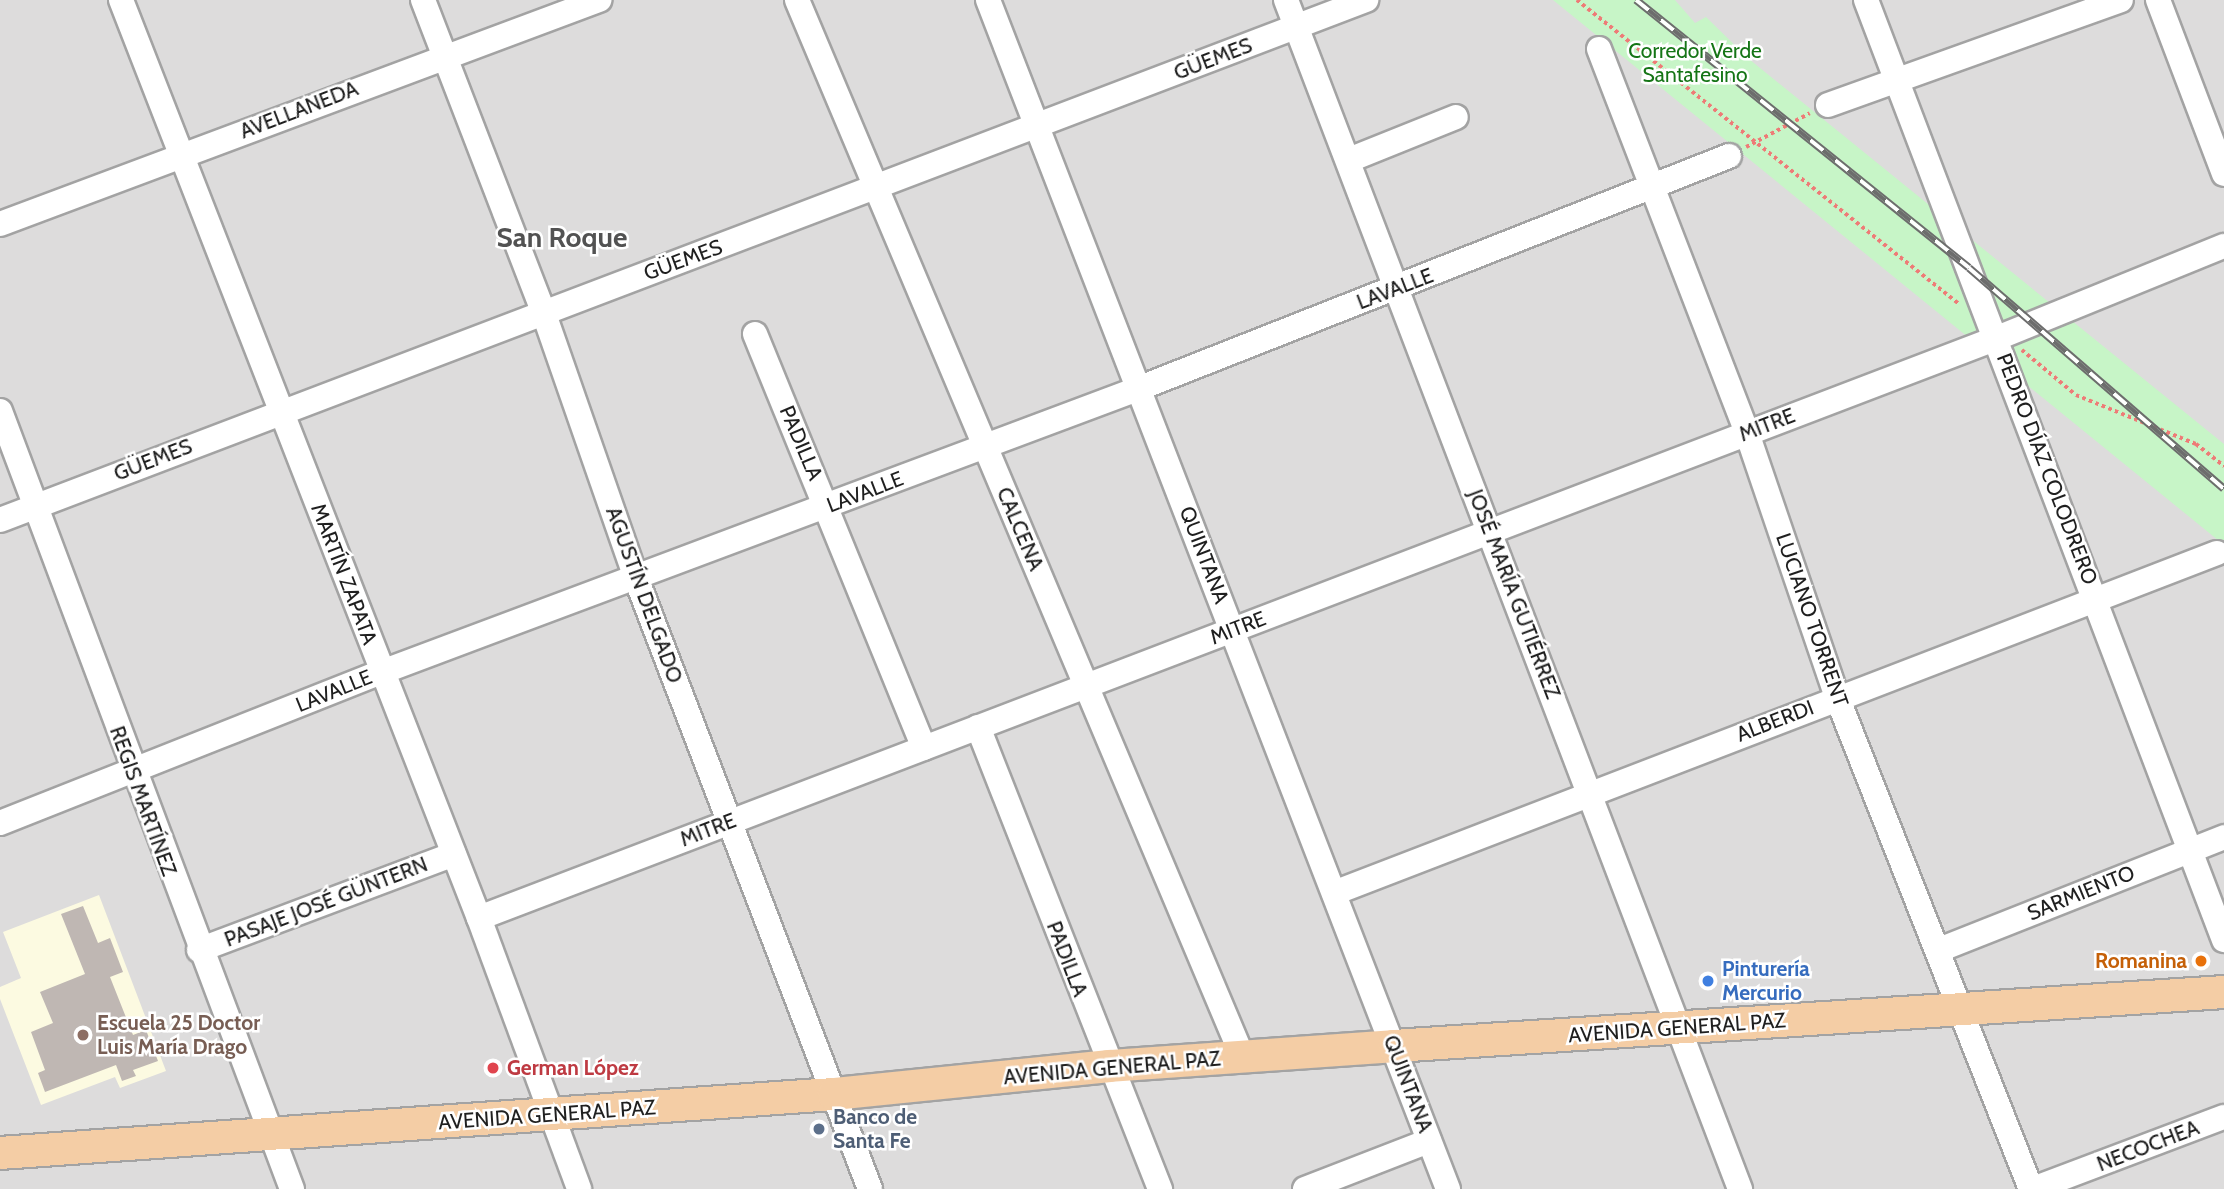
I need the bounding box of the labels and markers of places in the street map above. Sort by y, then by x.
place label: Romanina [2095,948,2187,974]
marker: Romanina [2193,953,2209,969]
place label: Pinturería Mercurio [1722,956,1810,1006]
marker: Pinturería Mercurio [1700,973,1716,989]
place label: Escuela 25 Doctor Luis María Drago [97,1010,260,1060]
marker: Escuela 25 Doctor Luis María Drago [75,1027,91,1043]
place label: German López [507,1055,639,1081]
marker: German López [485,1060,501,1076]
place label: Banco de Santa Fe [833,1104,917,1154]
marker: Banco de Santa Fe [811,1121,827,1137]

